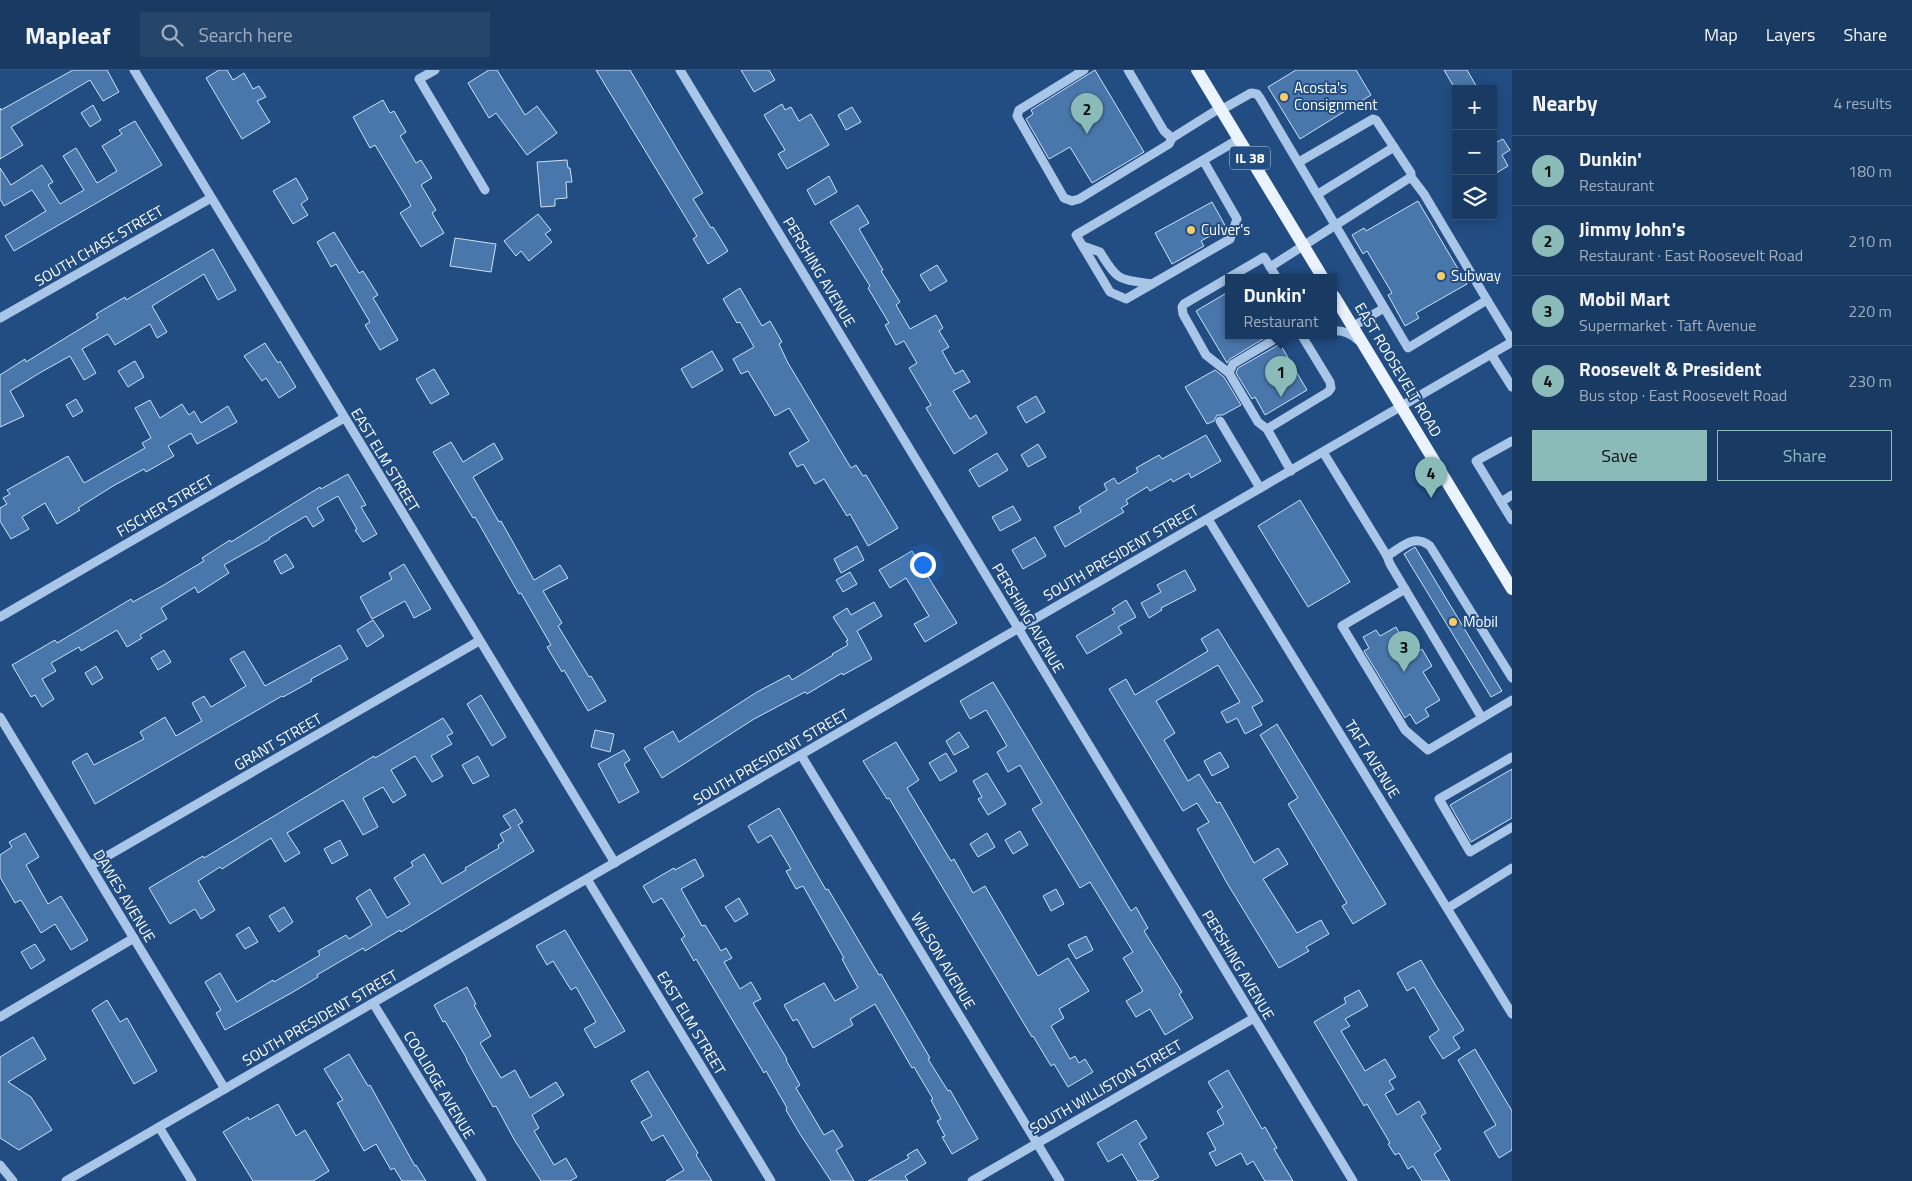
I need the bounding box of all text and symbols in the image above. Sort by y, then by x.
search box [140,12,490,57]
text: Mapleaf [25,17,110,53]
text: Search here [198,20,293,49]
icon: search [158,21,186,49]
text: Map [1704,21,1738,48]
text: Layers [1766,21,1815,48]
text: Share [1843,21,1887,48]
place label: Acosta's Consignment [1294,76,1378,116]
map controls [1452,85,1497,220]
button: + [1452,85,1497,130]
text: Nearby [1532,87,1597,119]
marker: Acosta's Consignment [1278,91,1290,103]
text: 4 results [1833,91,1892,115]
pin: 2 [1071,93,1103,134]
button: − [1452,130,1497,175]
text: Dunkin' [1579,144,1642,173]
road number: IL 38 [1230,146,1270,170]
text: 1 [1544,159,1552,183]
text: 180 m [1848,159,1892,183]
text: Restaurant [1579,173,1654,197]
button: layers [1452,175,1497,220]
street label: SOUTH CHASE STREET [30,199,168,292]
street label: PERSHING AVENUE [777,212,861,331]
text: Jimmy John's [1579,214,1685,243]
place label: Culver's [1201,218,1250,241]
marker: Culver's [1185,224,1197,236]
text: 2 [1544,229,1552,253]
text: 210 m [1848,229,1892,253]
text: Restaurant · East Roosevelt Road [1579,243,1803,267]
place label: Subway [1451,264,1501,287]
marker: Subway [1435,270,1447,282]
popup [1225,274,1337,339]
text: Dunkin' [1243,280,1306,309]
text: Mobil Mart [1579,284,1670,313]
street label: EAST ROOSEVELT ROAD [1349,298,1448,441]
text: 3 [1544,299,1552,323]
text: 220 m [1848,299,1892,323]
text: Restaurant [1243,309,1319,333]
text: Supermarket · Taft Avenue [1579,313,1756,337]
text: Roosevelt & President [1579,354,1762,383]
pin: 1 [1265,356,1297,397]
text: 4 [1544,369,1552,393]
text: 230 m [1848,369,1892,393]
text: Bus stop · East Roosevelt Road [1579,383,1787,407]
street label: EAST ELM STREET [345,403,426,516]
button: Save [1532,430,1707,481]
button: Share [1717,430,1892,481]
pin: 4 [1415,457,1447,498]
street label: FISCHER STREET [112,468,218,543]
street label: SOUTH PRESIDENT STREET [1039,498,1203,607]
your location [910,552,936,578]
street label: PERSHING AVENUE [986,558,1070,677]
place label: Mobil [1463,610,1498,633]
marker: Mobil [1447,616,1459,628]
pin: 3 [1388,631,1420,672]
street label: SOUTH PRESIDENT STREET [689,702,853,811]
street label: GRANT STREET [229,707,326,776]
street label: TAFT AVENUE [1339,715,1406,803]
street label: DAWES AVENUE [88,845,161,947]
street label: PERSHING AVENUE [1196,905,1280,1024]
street label: WILSON AVENUE [905,908,981,1014]
street label: SOUTH PRESIDENT STREET [238,963,402,1072]
street label: EAST ELM STREET [651,966,732,1079]
street label: COOLIDGE AVENUE [398,1026,481,1143]
street label: SOUTH WILLISTON STREET [1025,1033,1186,1140]

